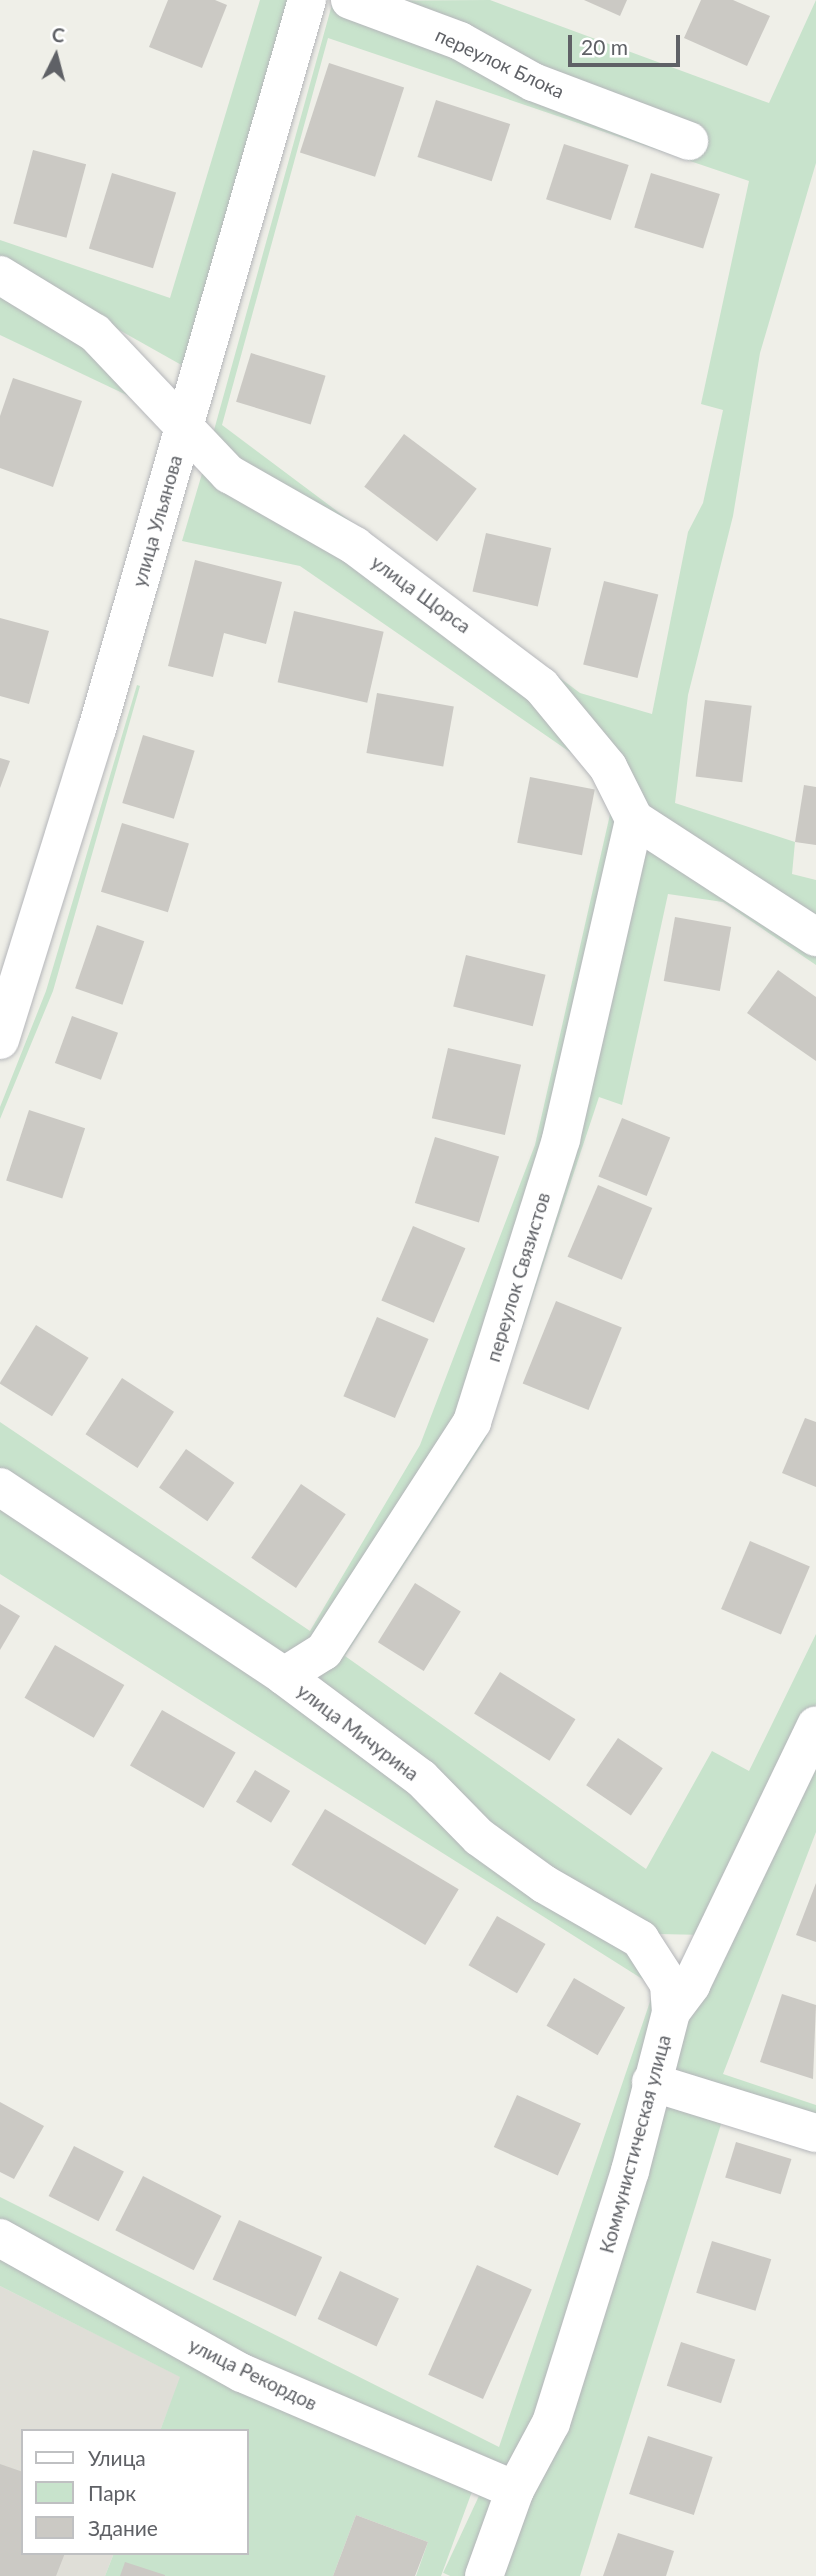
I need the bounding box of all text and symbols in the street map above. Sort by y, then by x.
north arrow [21,21,91,91]
scale bar [571,21,683,65]
text: С [51,23,66,47]
street label: переулок Блока [432,23,568,103]
text: 20 m [581,34,628,59]
street label: улица Ульянова [127,453,187,589]
street label: улица Щорса [367,550,475,638]
street label: переулок Связистов [481,1190,555,1364]
street label: улица Мичурина [293,1679,423,1785]
street label: Коммунистическая улица [595,2032,675,2256]
street label: улица Рекордов [185,2333,321,2415]
legend [21,2429,248,2555]
text: Улица [88,2445,146,2470]
text: Парк [88,2480,136,2505]
text: Здание [88,2515,158,2540]

